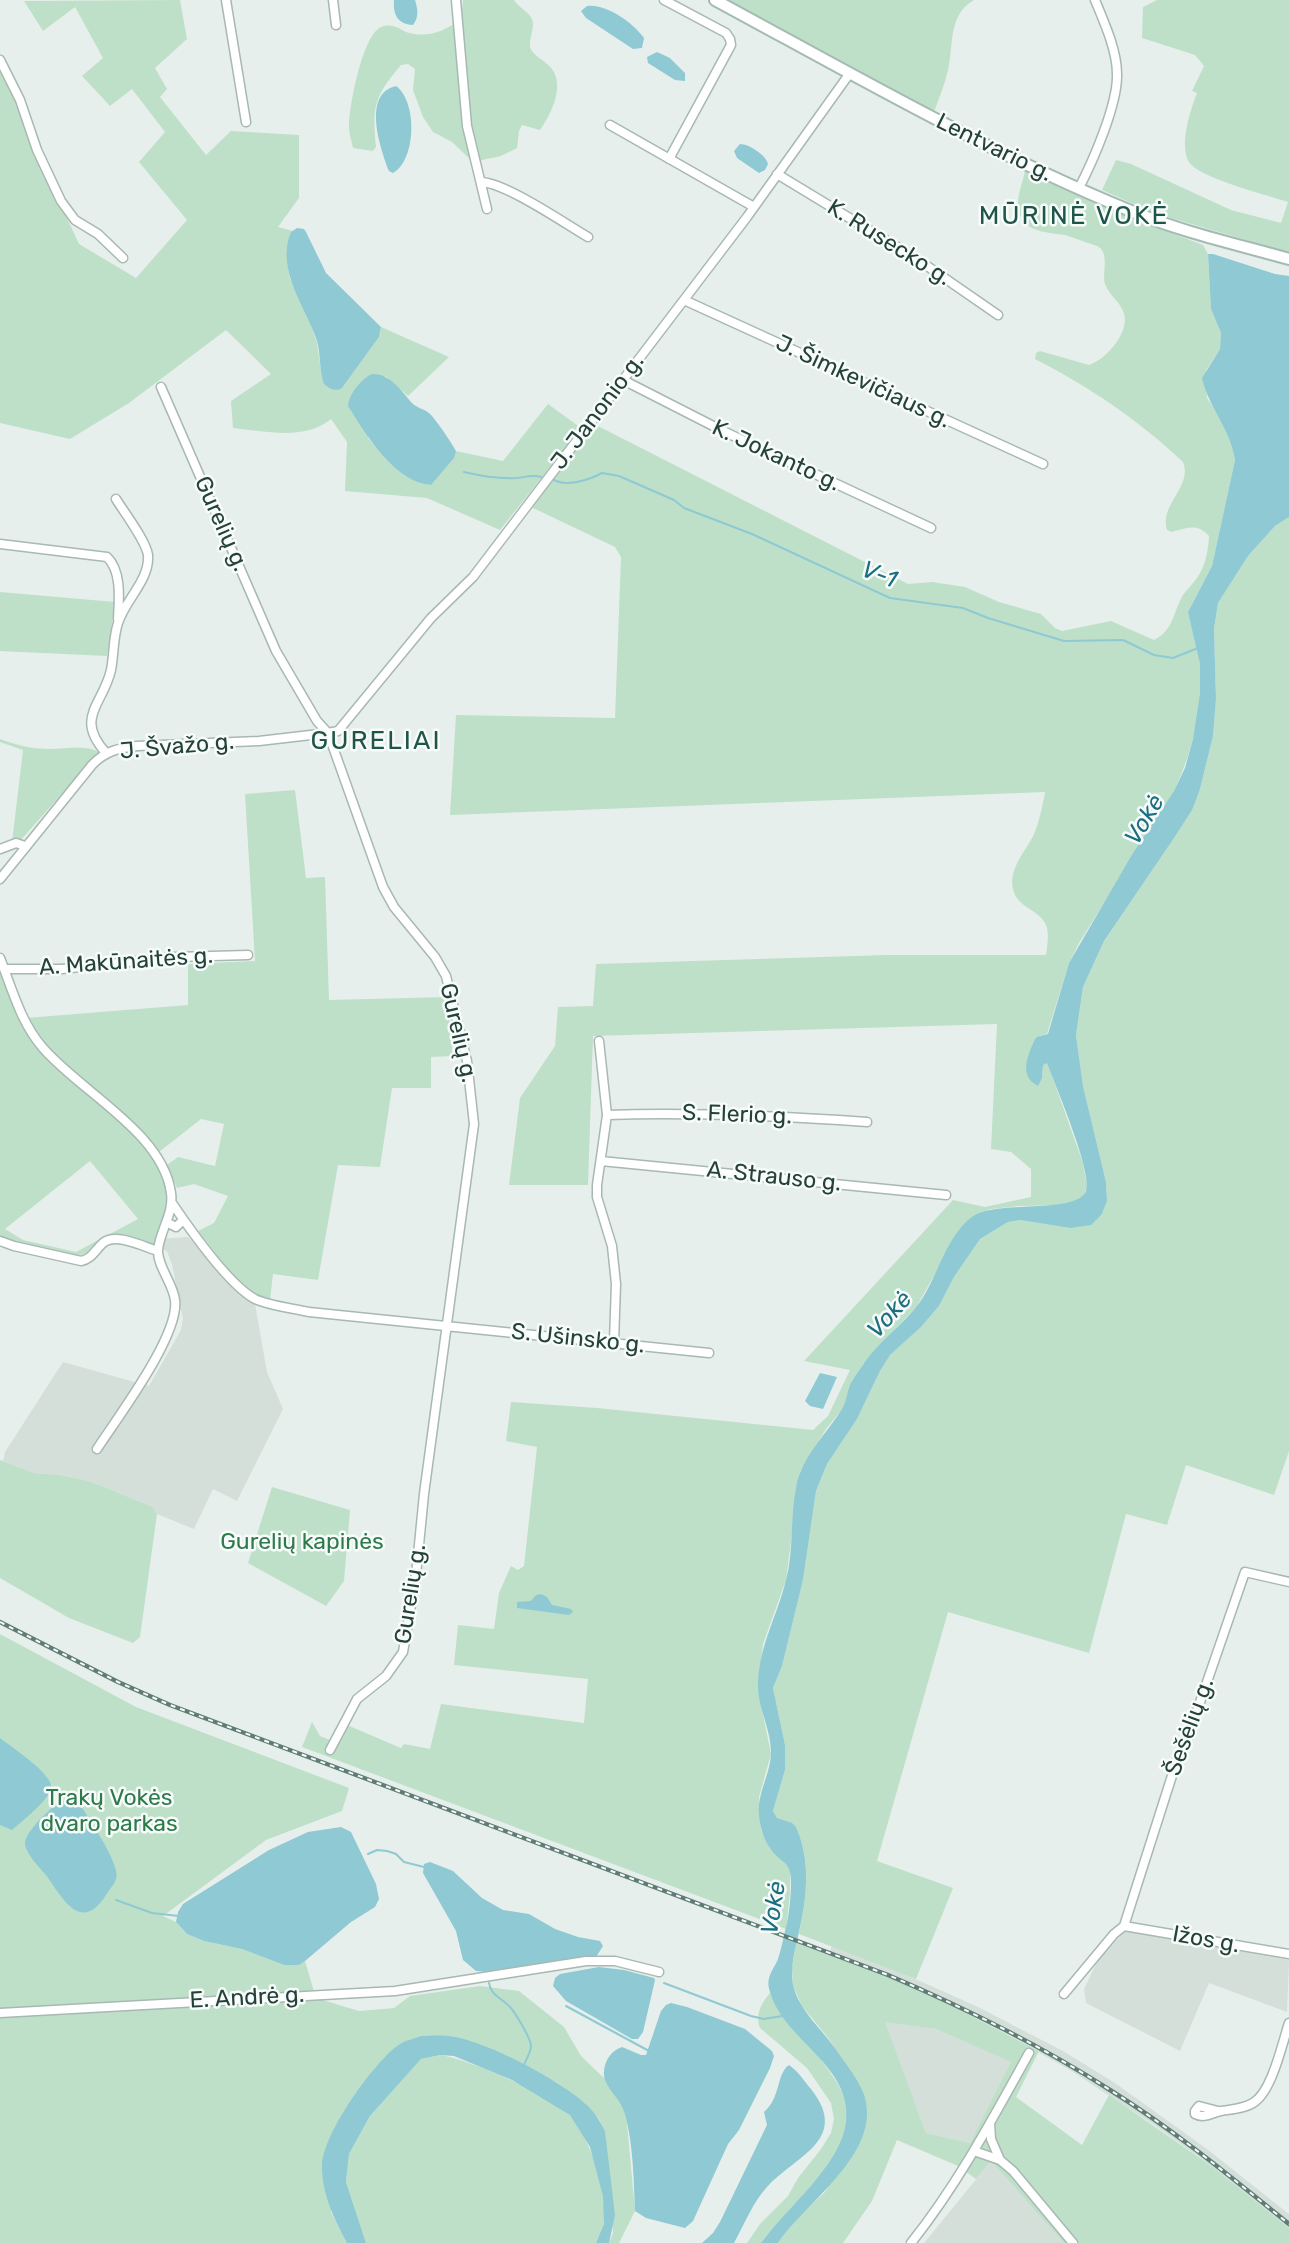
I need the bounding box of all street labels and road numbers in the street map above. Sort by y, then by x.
street label: Lentvario g. [931,108,1057,188]
street label: K. Rusecko g. [822,194,956,292]
street label: J. Šimkevičiaus g. [771,329,955,435]
street label: J. Janonio g. [546,349,650,475]
street label: K. Jokanto g. [707,414,845,498]
street label: Gurelių g. [188,472,254,576]
street label: J. Švažo g. [119,728,235,766]
street label: A. Makūnaitės g. [38,942,214,982]
street label: Gurelių g. [433,981,483,1085]
street label: S. Flerio g. [681,1099,793,1131]
street label: A. Strauso g. [705,1156,843,1198]
street label: S. Ušinsko g. [510,1318,646,1360]
street label: Gurelių g. [389,1542,433,1646]
street label: Šešėlių g. [1160,1674,1220,1780]
street label: Ižos g. [1170,1921,1242,1959]
street label: E. Andrė g. [189,1981,305,2015]

